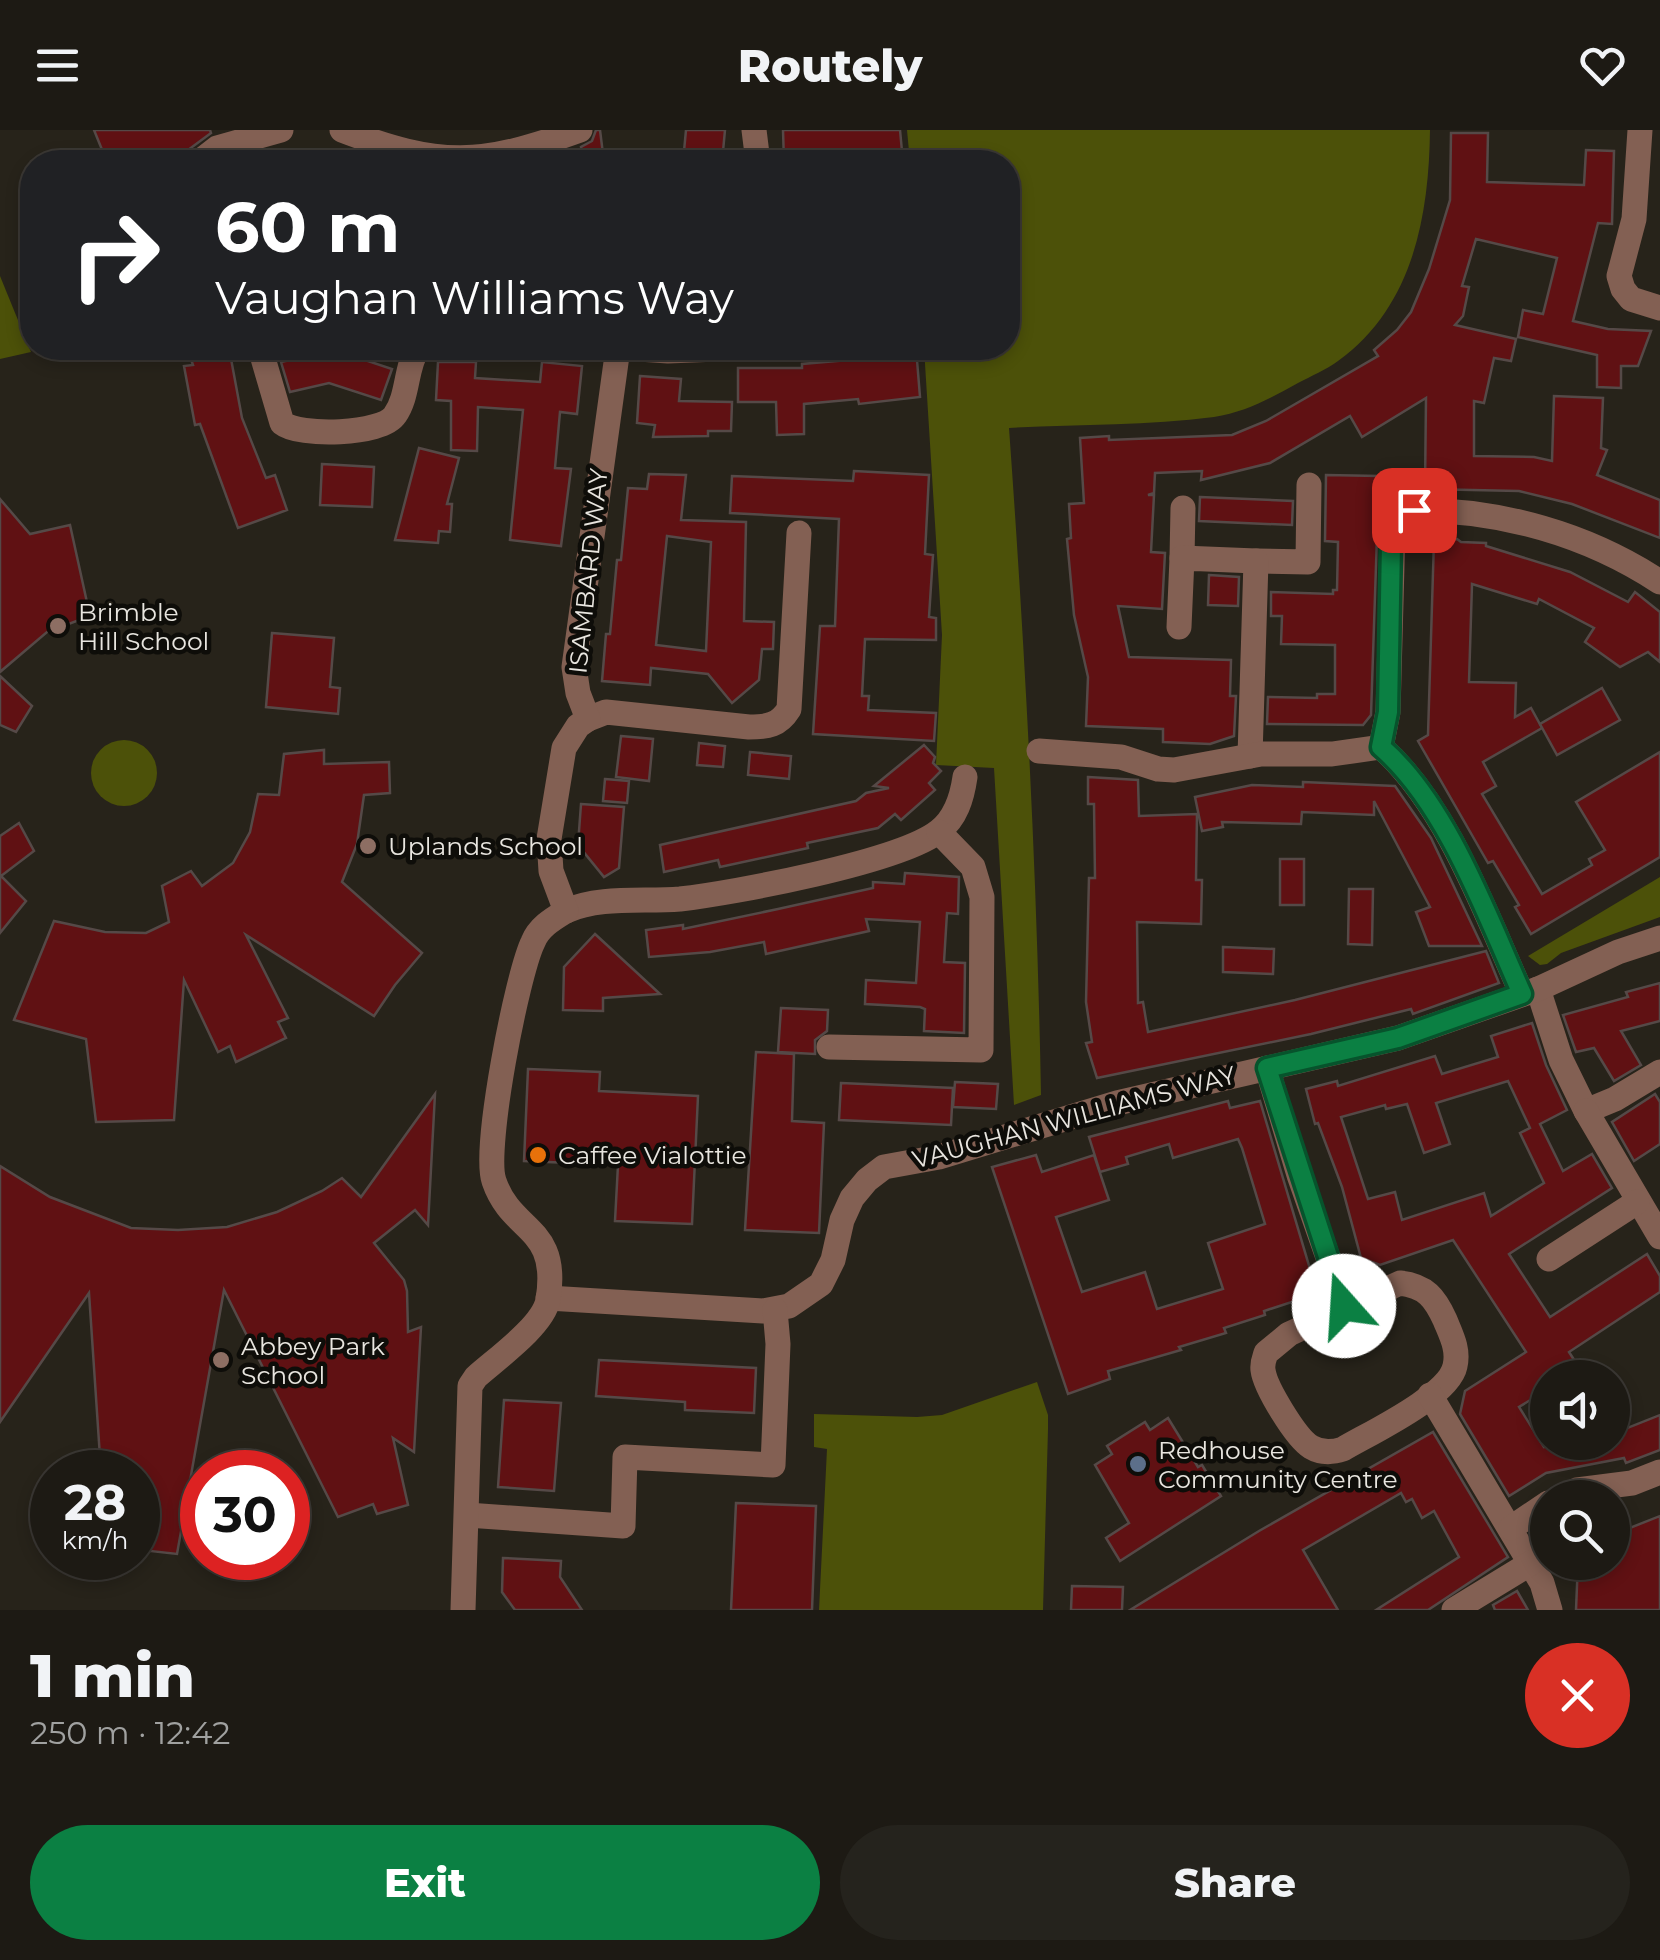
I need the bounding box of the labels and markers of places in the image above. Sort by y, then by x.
pin [1372,468,1457,553]
place label: Brimble Hill School [78,597,209,656]
marker: Brimble Hill School [47,615,69,637]
place label: Uplands School [388,831,583,861]
marker: Uplands School [357,835,379,857]
place label: Caffee Vialottie [558,1140,746,1170]
marker: Caffee Vialottie [527,1144,549,1166]
place label: Abbey Park School [241,1331,385,1390]
marker: Abbey Park School [210,1349,232,1371]
place label: Redhouse Community Centre [1158,1435,1398,1494]
marker: Redhouse Community Centre [1127,1453,1149,1475]

